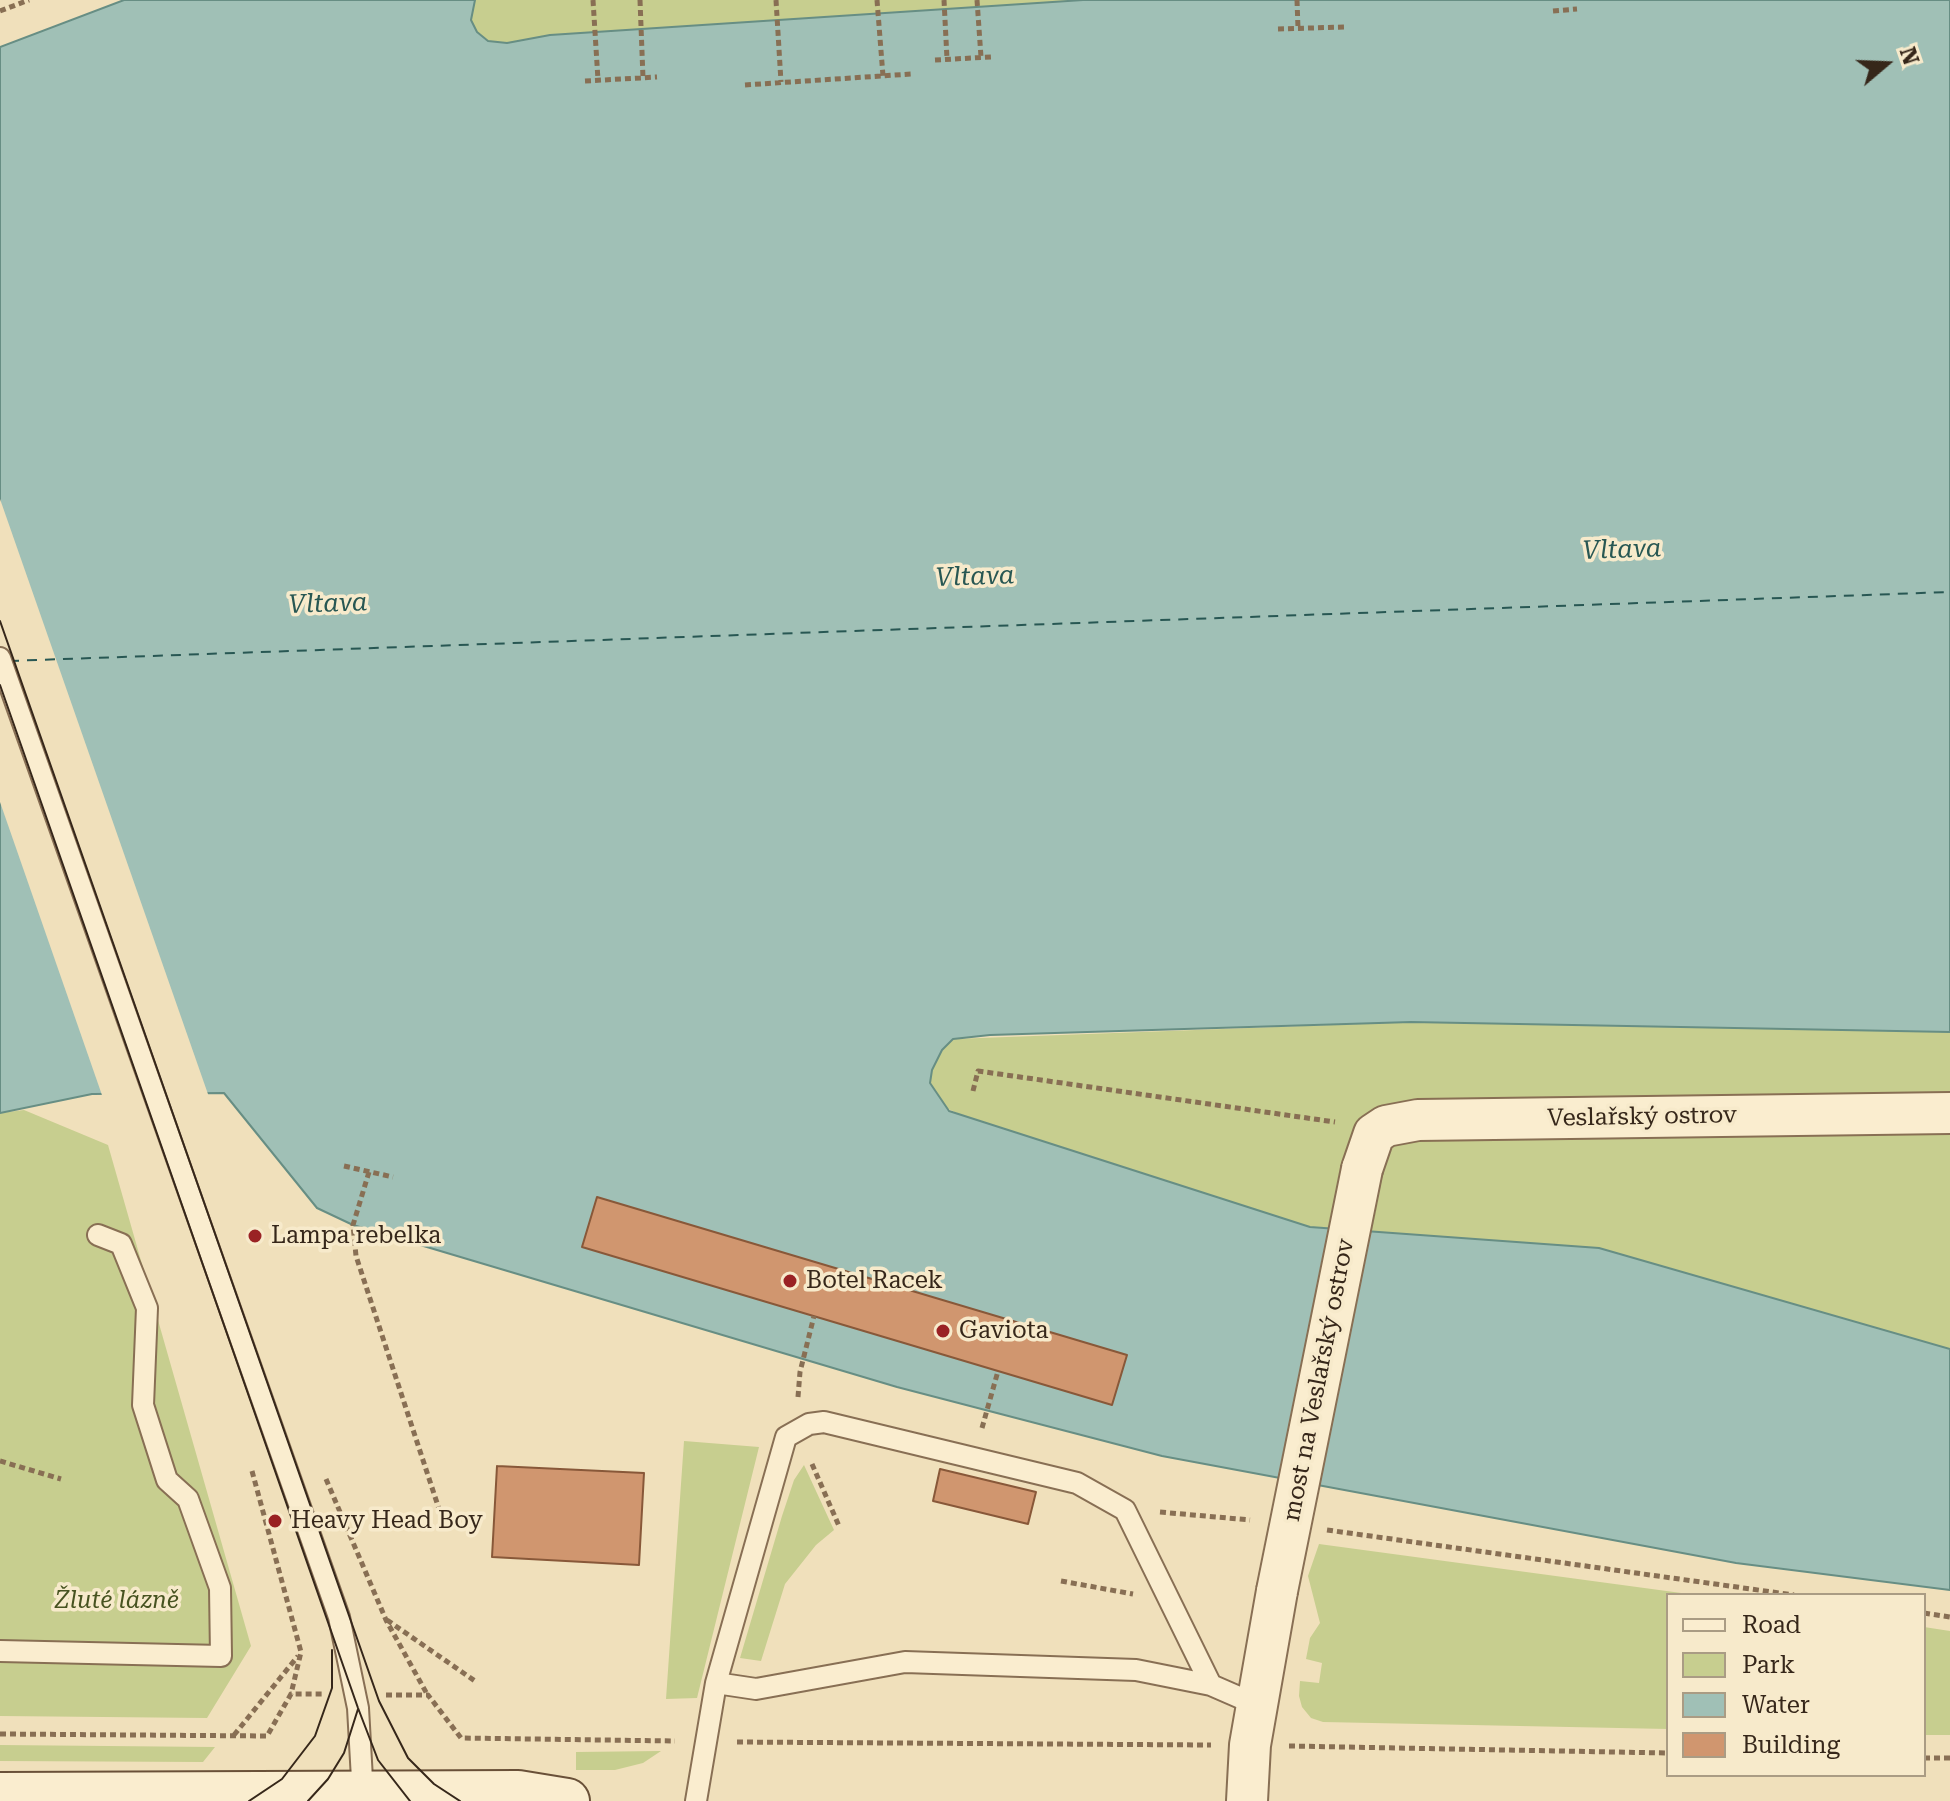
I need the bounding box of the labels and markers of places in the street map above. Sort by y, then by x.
place label: Lampa rebelka [271,1222,441,1250]
marker: Lampa rebelka [246,1227,264,1245]
place label: Botel Racek [806,1267,943,1295]
marker: Botel Racek [781,1272,799,1290]
place label: Gaviota [959,1317,1049,1345]
marker: Gaviota [934,1322,952,1340]
place label: Heavy Head Boy [291,1507,483,1535]
marker: Heavy Head Boy [266,1512,284,1530]

